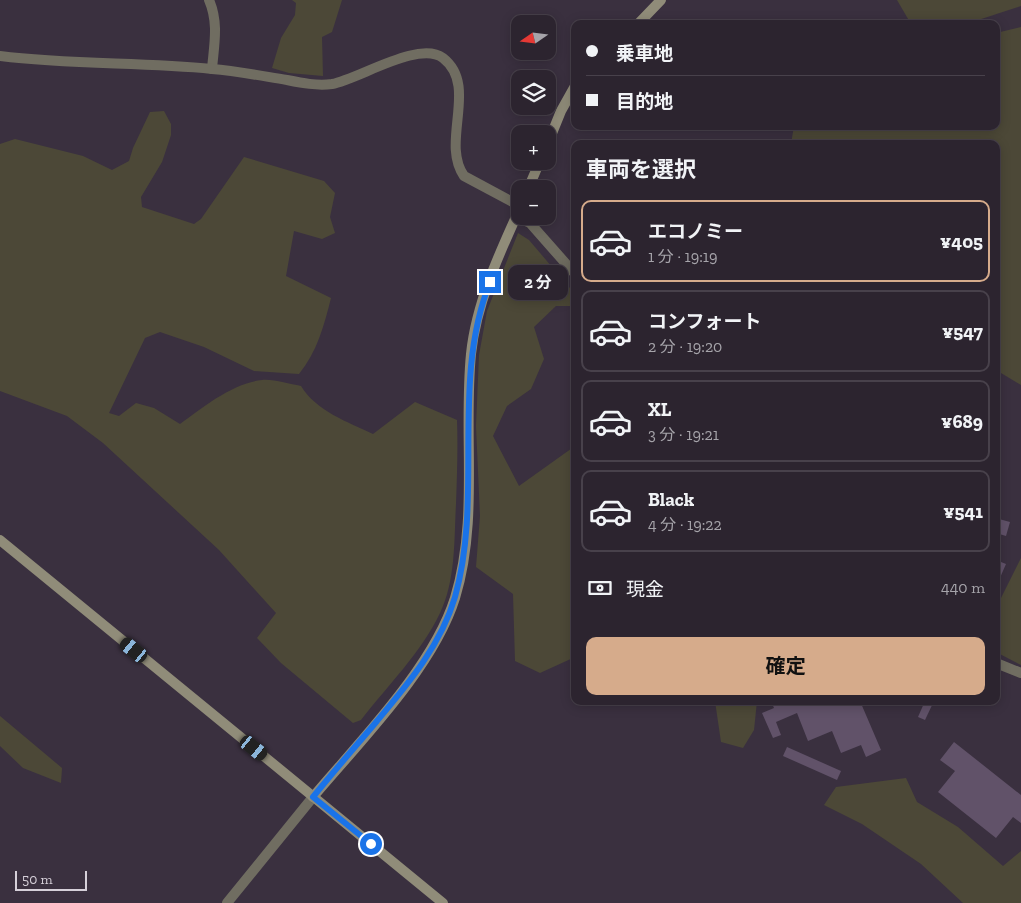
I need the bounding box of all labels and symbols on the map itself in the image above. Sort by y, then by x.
north arrow [511,15,556,60]
callout: 2 分 [508,264,568,300]
route end [479,271,501,293]
car [117,635,150,665]
car [237,733,270,763]
route start [360,833,382,855]
scale bar [15,868,88,891]

